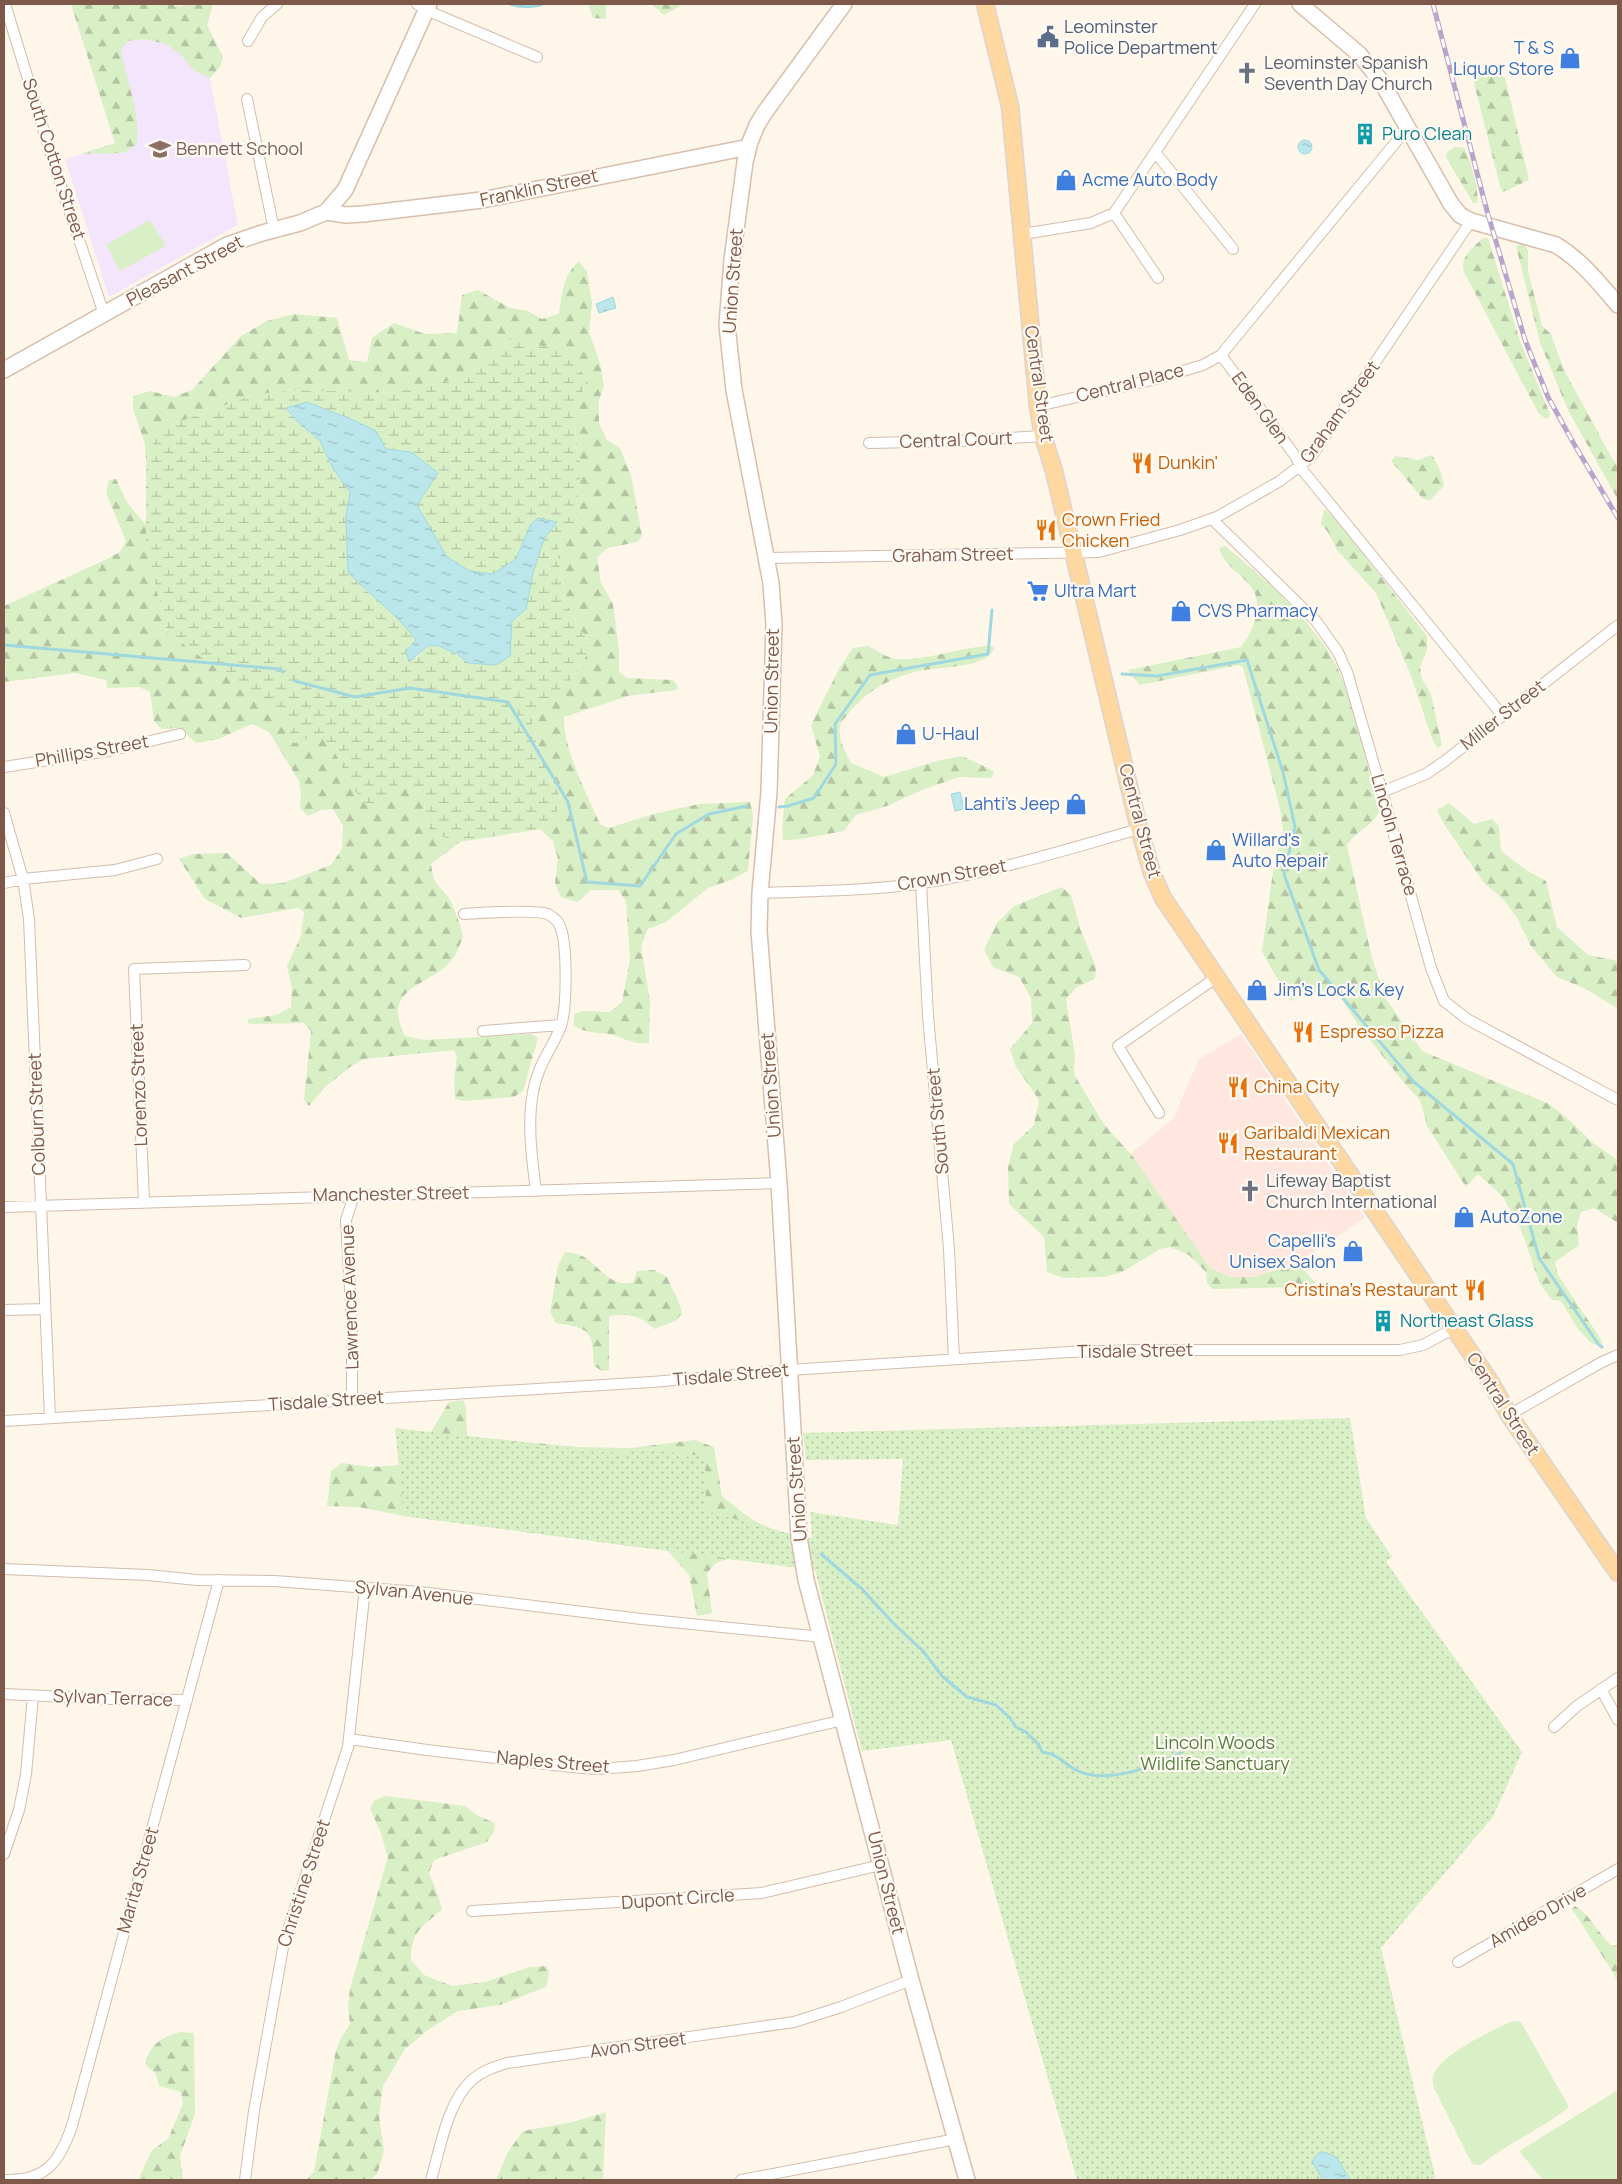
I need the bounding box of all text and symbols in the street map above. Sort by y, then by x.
place label: Leominster Police Department [1064,14,1218,59]
public building icon: Leominster Police Department [1035,24,1061,50]
place label: T & S Liquor Store [1453,35,1554,80]
shop icon: T & S Liquor Store [1557,45,1583,71]
place label: Leominster Spanish Seventh Day Church [1264,50,1432,95]
church icon: Leominster Spanish Seventh Day Church [1234,60,1260,86]
street label: South Cotton Street [17,75,92,243]
building icon: Puro Clean [1352,121,1378,147]
place label: Puro Clean [1382,121,1472,145]
school or university icon: Bennett School [147,136,173,162]
place label: Bennett School [176,136,303,160]
street label: Franklin Street [477,163,600,211]
shop icon: Acme Auto Body [1053,167,1079,193]
place label: Acme Auto Body [1082,167,1218,191]
street label: Union Street [716,228,748,334]
street label: Pleasant Street [122,229,247,311]
street label: Central Street [1020,324,1060,444]
street label: Graham Street [1294,355,1385,468]
street label: Central Place [1073,357,1186,407]
street label: Eden Glen [1227,367,1295,448]
street label: Central Court [899,425,1013,453]
restaurant icon: Dunkin' [1129,450,1155,476]
place label: Dunkin' [1158,450,1218,474]
place label: Crown Fried Chicken [1062,507,1161,552]
restaurant icon: Crown Fried Chicken [1033,517,1059,543]
street label: Graham Street [892,541,1014,567]
supermarket icon: Ultra Mart [1025,578,1051,604]
place label: Ultra Mart [1054,578,1137,602]
shop icon: CVS Pharmacy [1168,598,1194,624]
place label: CVS Pharmacy [1198,598,1319,622]
street label: Union Street [758,628,784,734]
street label: Miller Street [1455,674,1550,755]
shop icon: U-Haul [893,721,919,747]
place label: U-Haul [922,721,979,745]
street label: Phillips Street [33,728,150,772]
street label: Central Street [1114,761,1168,881]
street label: Lincoln Terrace [1366,771,1424,898]
place label: Lahti's Jeep [964,791,1060,815]
shop icon: Lahti's Jeep [1063,791,1089,817]
place label: Willard's Auto Repair [1232,827,1329,872]
shop icon: Willard's Auto Repair [1203,837,1229,863]
street label: Crown Street [895,853,1008,895]
shop icon: Jim's Lock & Key [1244,977,1270,1003]
place label: Jim's Lock & Key [1274,977,1405,1001]
restaurant icon: Espresso Pizza [1290,1019,1316,1045]
place label: Espresso Pizza [1320,1019,1444,1043]
street label: Lorenzo Street [124,1023,152,1147]
street label: Union Street [754,1032,786,1138]
street label: Colburn Street [22,1052,50,1176]
street label: South Street [920,1067,954,1175]
restaurant icon: China City [1225,1074,1251,1100]
place label: China City [1254,1074,1340,1098]
place label: Garibaldi Mexican Restaurant [1244,1120,1390,1165]
restaurant icon: Garibaldi Mexican Restaurant [1215,1130,1241,1156]
place label: Lifeway Baptist Church International [1266,1168,1437,1213]
church icon: Lifeway Baptist Church International [1237,1178,1263,1204]
street label: Manchester Street [312,1180,470,1206]
shop icon: AutoZone [1451,1204,1477,1230]
place label: AutoZone [1480,1204,1562,1228]
street label: Lawrence Avenue [334,1224,364,1370]
place label: Capelli's Unisex Salon [1229,1228,1336,1273]
shop icon: Capelli's Unisex Salon [1340,1238,1366,1264]
place label: Cristina's Restaurant [1285,1277,1458,1301]
restaurant icon: Cristina's Restaurant [1462,1277,1488,1303]
building icon: Northeast Glass [1370,1308,1396,1334]
place label: Northeast Glass [1400,1308,1534,1332]
street label: Tisdale Street [1077,1337,1193,1363]
street label: Central Street [1462,1348,1546,1459]
street label: Tisdale Street [672,1357,790,1391]
street label: Tisdale Street [267,1384,385,1416]
street label: Union Street [780,1436,812,1542]
street label: Sylvan Avenue [354,1574,475,1610]
street label: Sylvan Terrace [53,1683,174,1711]
park label: Lincoln Woods Wildlife Sanctuary [1140,1730,1290,1775]
street label: Naples Street [495,1744,611,1778]
street label: Christine Street [271,1816,335,1950]
street label: Marita Street [110,1824,164,1936]
street label: Union Street [863,1829,911,1937]
street label: Amideo Drive [1485,1878,1590,1953]
street label: Dupont Circle [621,1882,735,1914]
street label: Avon Street [588,2025,688,2063]

